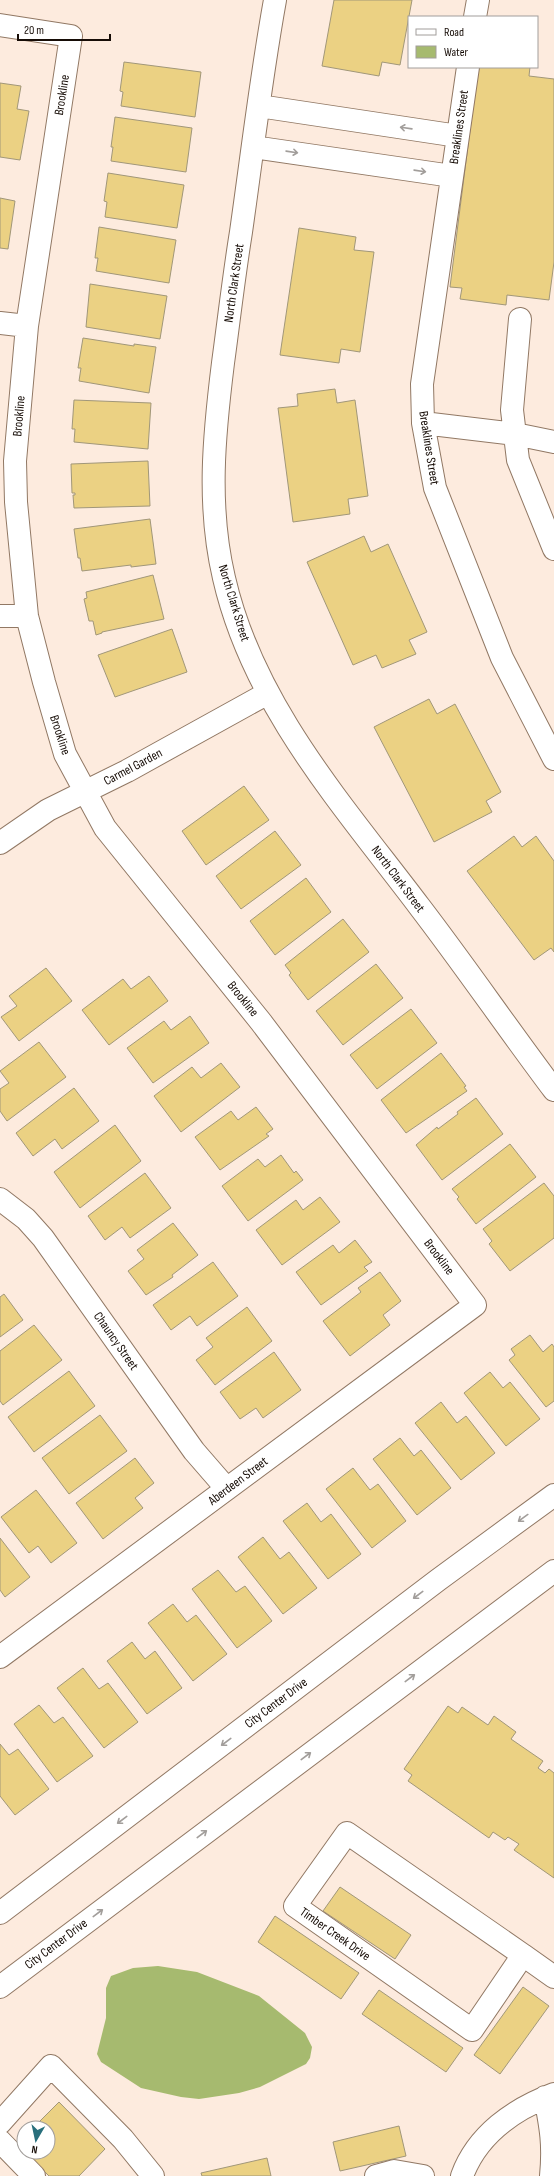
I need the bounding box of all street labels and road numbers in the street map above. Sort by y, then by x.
street label: Brookline [51,74,73,116]
street label: Breaklines Street [446,89,472,165]
street label: North Clark Street [221,243,247,323]
street label: Brookline [9,395,29,437]
street label: Breaklines Street [415,410,443,486]
street label: North Clark Street [215,563,253,643]
street label: Brookline [46,713,74,757]
street label: Carmel Garden [101,745,165,789]
street label: North Clark Street [368,842,428,916]
street label: Brookline [224,978,262,1020]
street label: Brookline [420,1236,458,1278]
street label: Chauncy Street [90,1309,142,1373]
street label: Aberdeen Street [204,1453,271,1509]
street label: City Center Drive [241,1674,311,1732]
street label: Timber Creek Drive [297,1904,373,1964]
street label: City Center Drive [21,1915,91,1973]

